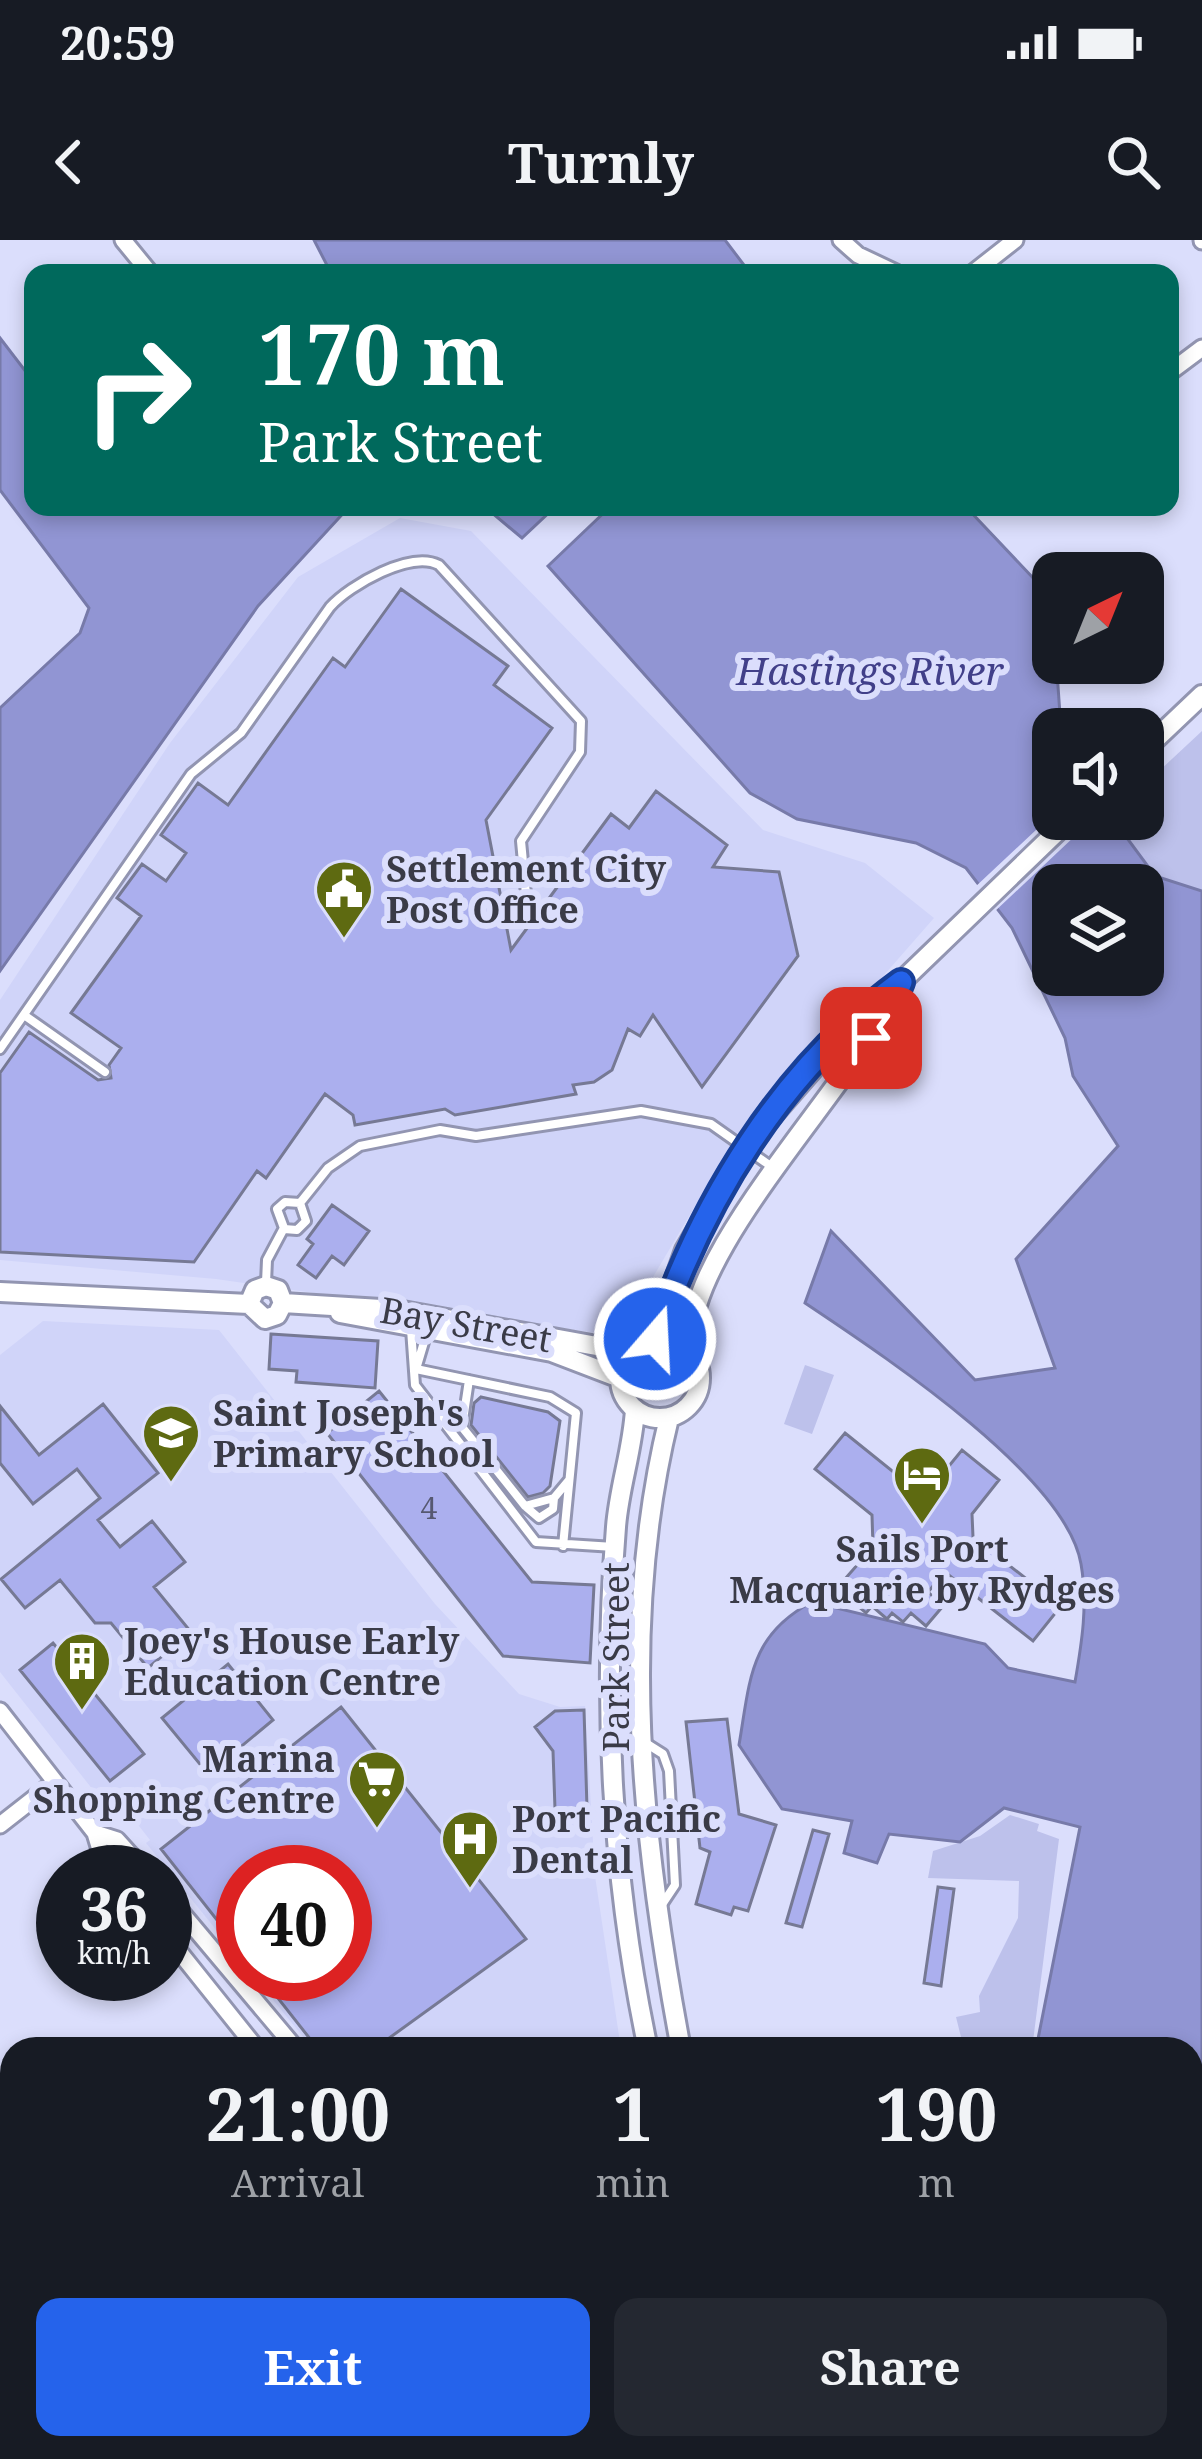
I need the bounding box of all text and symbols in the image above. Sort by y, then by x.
text: 20:59 [60,12,175,73]
text: Turnly [508,125,694,199]
icon: back [36,129,102,195]
icon: search [1100,129,1166,195]
text: 170 m [258,295,505,410]
icon: right [60,312,216,468]
text: Park Street [258,404,543,478]
north arrow [1032,552,1164,684]
map controls [1032,552,1164,996]
water label: Hastings River [735,643,1004,696]
button: sound [1032,708,1164,840]
place label: Settlement City Post Office [386,844,666,934]
public building icon: Settlement City Post Office [313,858,375,940]
button: layers [1032,864,1164,996]
pin [820,987,922,1089]
icon: arrive [838,1005,904,1071]
position arrow [592,1276,718,1402]
street label: Bay Street [376,1285,556,1363]
place label: Saint Joseph's Primary School [213,1388,495,1478]
school or university icon: Saint Joseph's Primary School [140,1402,202,1484]
hotel icon: Sails Port Macquarie by Rydges [891,1444,953,1526]
house number: 4 [421,1487,438,1528]
place label: Sails Port Macquarie by Rydges [729,1524,1115,1614]
street label: Park Street [591,1562,640,1752]
place label: Joey's House Early Education Centre [123,1616,459,1706]
building icon: Joey's House Early Education Centre [51,1630,113,1712]
place label: Marina Shopping Centre [33,1734,335,1824]
supermarket icon: Marina Shopping Centre [346,1748,408,1830]
place label: Port Pacific Dental [512,1794,721,1884]
hospital icon: Port Pacific Dental [439,1808,501,1890]
speed limit sign: 40 [216,1845,372,2001]
text: 36 [80,1867,148,1949]
text: km/h [77,1932,151,1973]
text: 21:00 [205,2064,390,2162]
text: 1 [612,2064,653,2162]
text: 190 [875,2064,998,2162]
text: Arrival [231,2155,364,2208]
text: min [596,2155,670,2208]
text: m [918,2155,955,2208]
button: Exit [36,2298,590,2436]
button: Share [614,2298,1167,2436]

